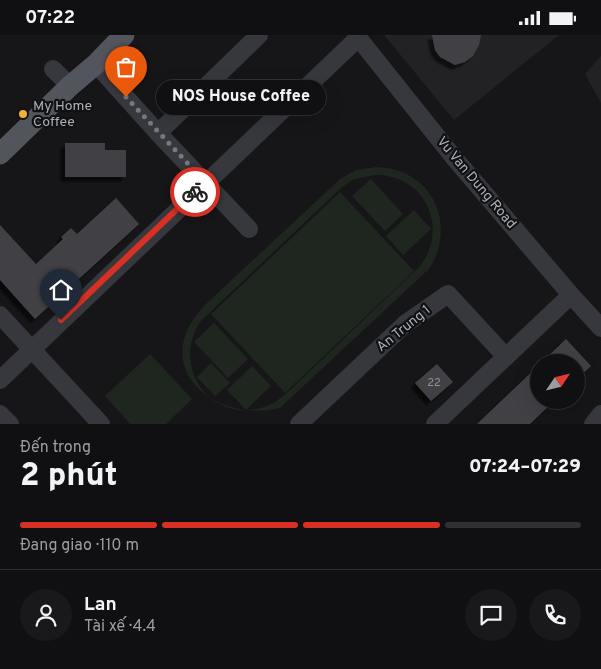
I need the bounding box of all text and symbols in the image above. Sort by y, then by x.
text: 07:22 [25,6,75,30]
pin [105,46,147,97]
icon: bag [112,53,140,81]
callout: NOS House Coffee [156,79,326,115]
text: NOS House Coffee [172,87,310,107]
place label: My Home Coffee [33,98,92,131]
marker: My Home Coffee [17,108,29,120]
street label: Vu Van Dung Road [433,134,519,232]
courier [170,167,220,217]
icon: bike [181,178,209,206]
pin [40,269,82,320]
icon: home [47,276,75,304]
street label: An Trung 1 [373,302,435,356]
north arrow [530,354,585,409]
map controls [530,354,585,409]
house number: 22 [427,376,441,390]
text: Đến trong [20,438,91,458]
text: 07:24–07:29 [469,455,581,479]
text: 2 phút [20,457,118,497]
text: Đang giao · 110 m [20,536,139,556]
button: person [20,589,72,641]
button: chat [465,589,517,641]
button: phone [529,589,581,641]
text: Lan [84,593,117,617]
text: Tài xế · 4.4 [84,617,156,637]

